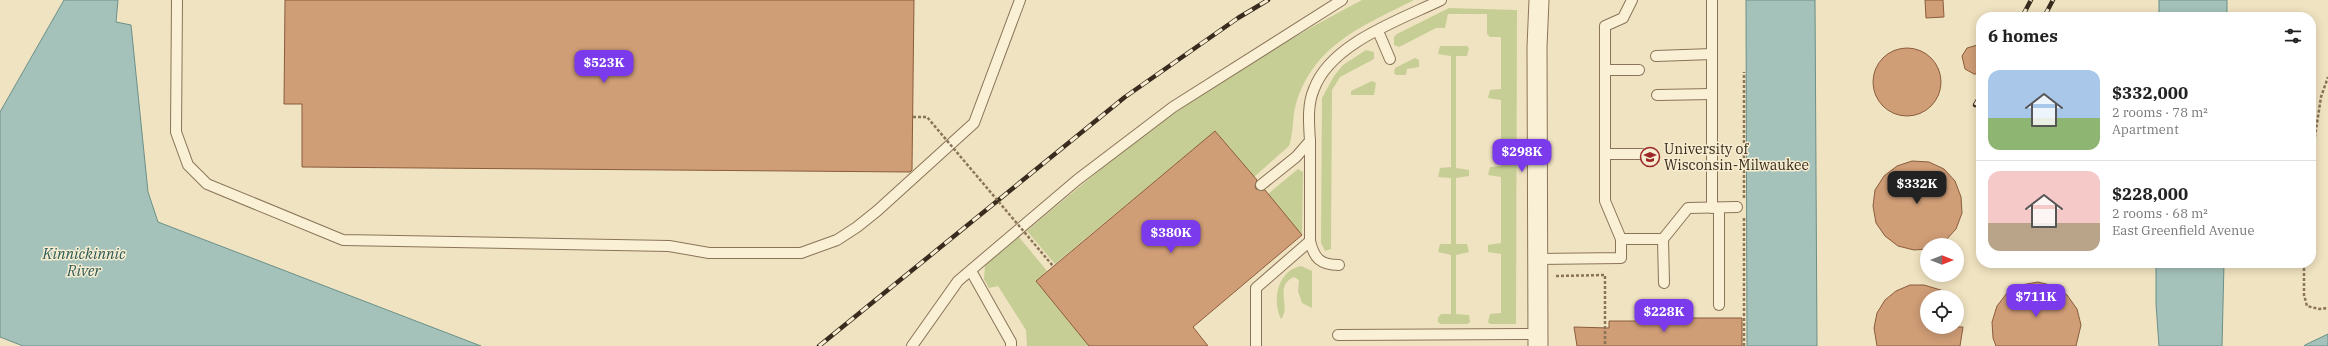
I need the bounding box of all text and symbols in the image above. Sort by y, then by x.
text: 6 homes [1988,25,2058,47]
icon: filters [2282,25,2304,47]
pin: $523K [576,50,632,84]
text: $523K [583,54,625,71]
text: $332,000 [2112,82,2188,104]
icon: home [2020,86,2068,134]
text: 2 rooms · 78 m² [2112,104,2208,121]
text: Apartment [2112,121,2179,138]
pin: $298K [1494,139,1550,173]
place label: University of Wisconsin-Milwaukee [1664,140,1809,174]
text: $298K [1501,143,1543,160]
school or university icon: University of Wisconsin-Milwaukee [1639,146,1661,168]
pin: $332K [1889,171,1945,205]
text: $332K [1896,175,1938,192]
text: $228,000 [2112,183,2188,205]
icon: home [2020,187,2068,235]
text: 2 rooms · 68 m² [2112,205,2208,222]
pin: $380K [1143,220,1199,254]
text: East Greenfield Avenue [2112,222,2254,239]
text: $380K [1150,224,1192,241]
north arrow [1920,238,1964,282]
map controls [1920,238,1964,334]
water label: Kinnickinnic River [42,244,126,280]
pin: $711K [2008,284,2064,318]
text: $711K [2015,288,2057,305]
button: locate [1920,290,1964,334]
pin: $228K [1636,299,1692,333]
text: $228K [1643,303,1685,320]

